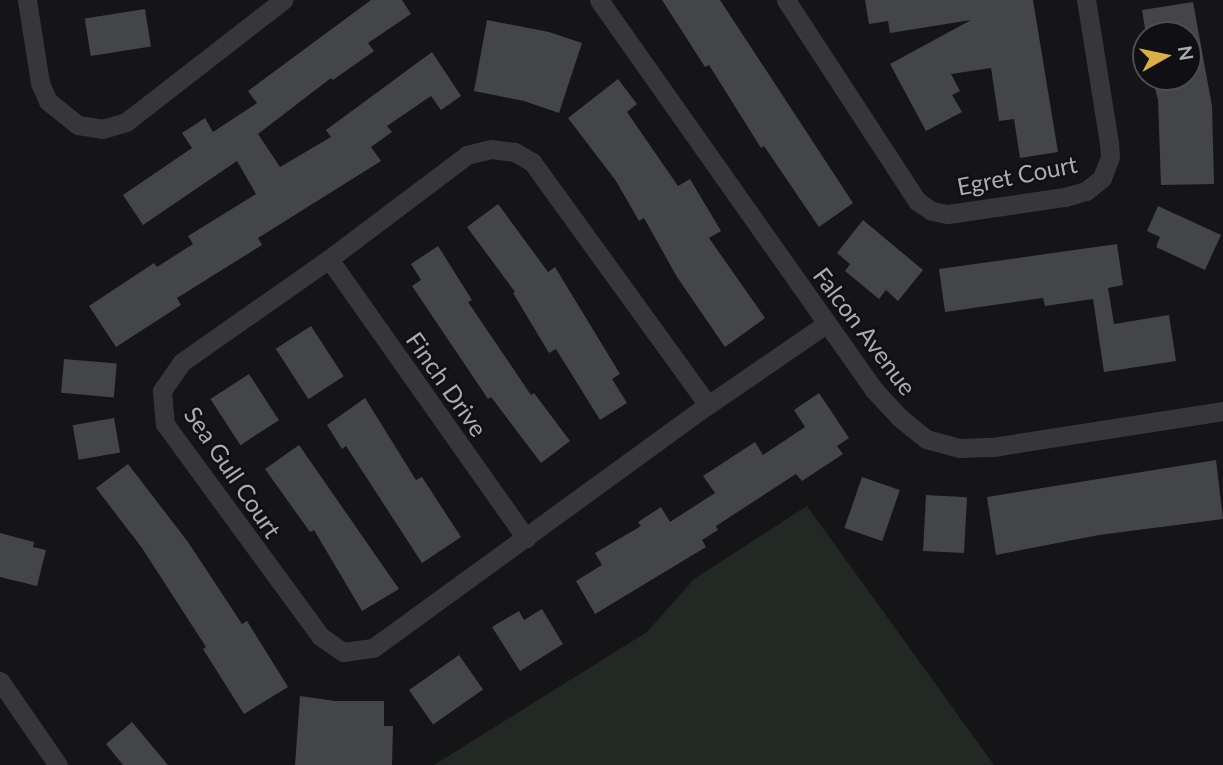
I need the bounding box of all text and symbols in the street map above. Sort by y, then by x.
north arrow [1132,21,1202,91]
text: N [1174,44,1199,62]
street label: Egret Court [955,149,1079,201]
street label: Falcon Avenue [807,261,923,401]
street label: Finch Drive [401,326,493,442]
street label: Sea Gull Court [179,401,287,543]

